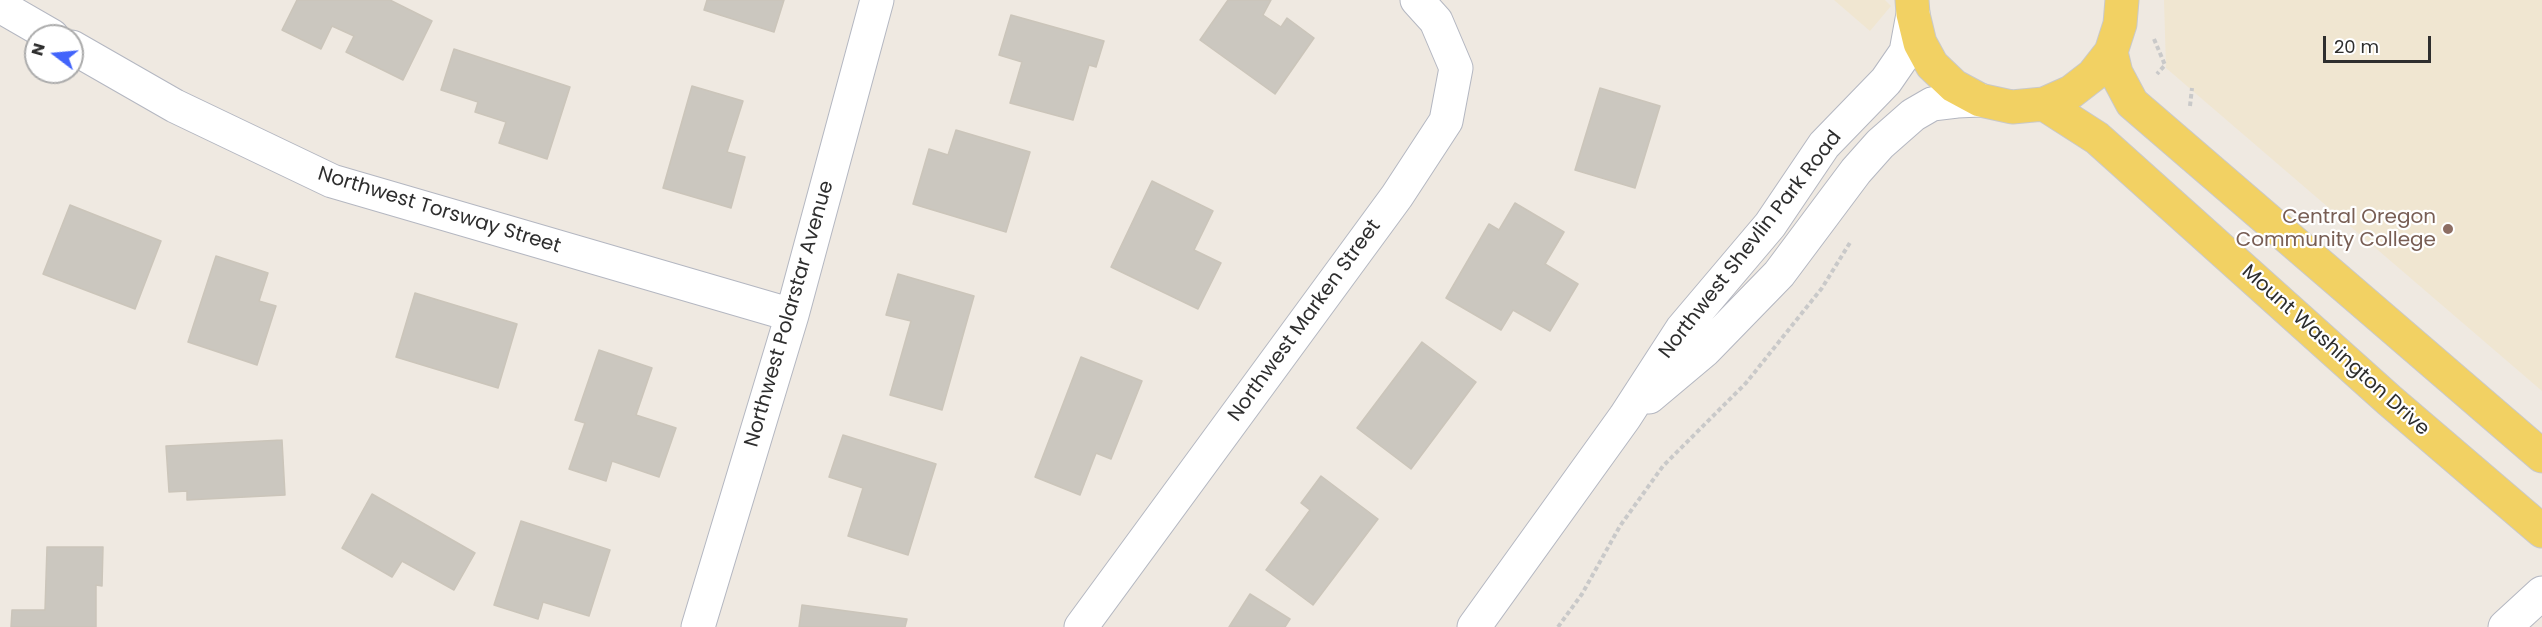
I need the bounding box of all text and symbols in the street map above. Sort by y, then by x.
north arrow [24,24,84,84]
scale bar [2326,24,2434,62]
text: 20 m [2334,34,2379,59]
text: N [25,40,51,58]
street label: Northwest Shevlin Park Road [1655,126,1847,364]
street label: Northwest Torsway Street [315,163,563,259]
street label: Northwest Polarstar Avenue [740,178,840,450]
place label: Central Oregon Community College [2236,206,2436,253]
street label: Northwest Marken Street [1224,215,1386,427]
marker: Central Oregon Community College [2441,222,2455,236]
street label: Mount Washington Drive [2236,260,2434,442]

